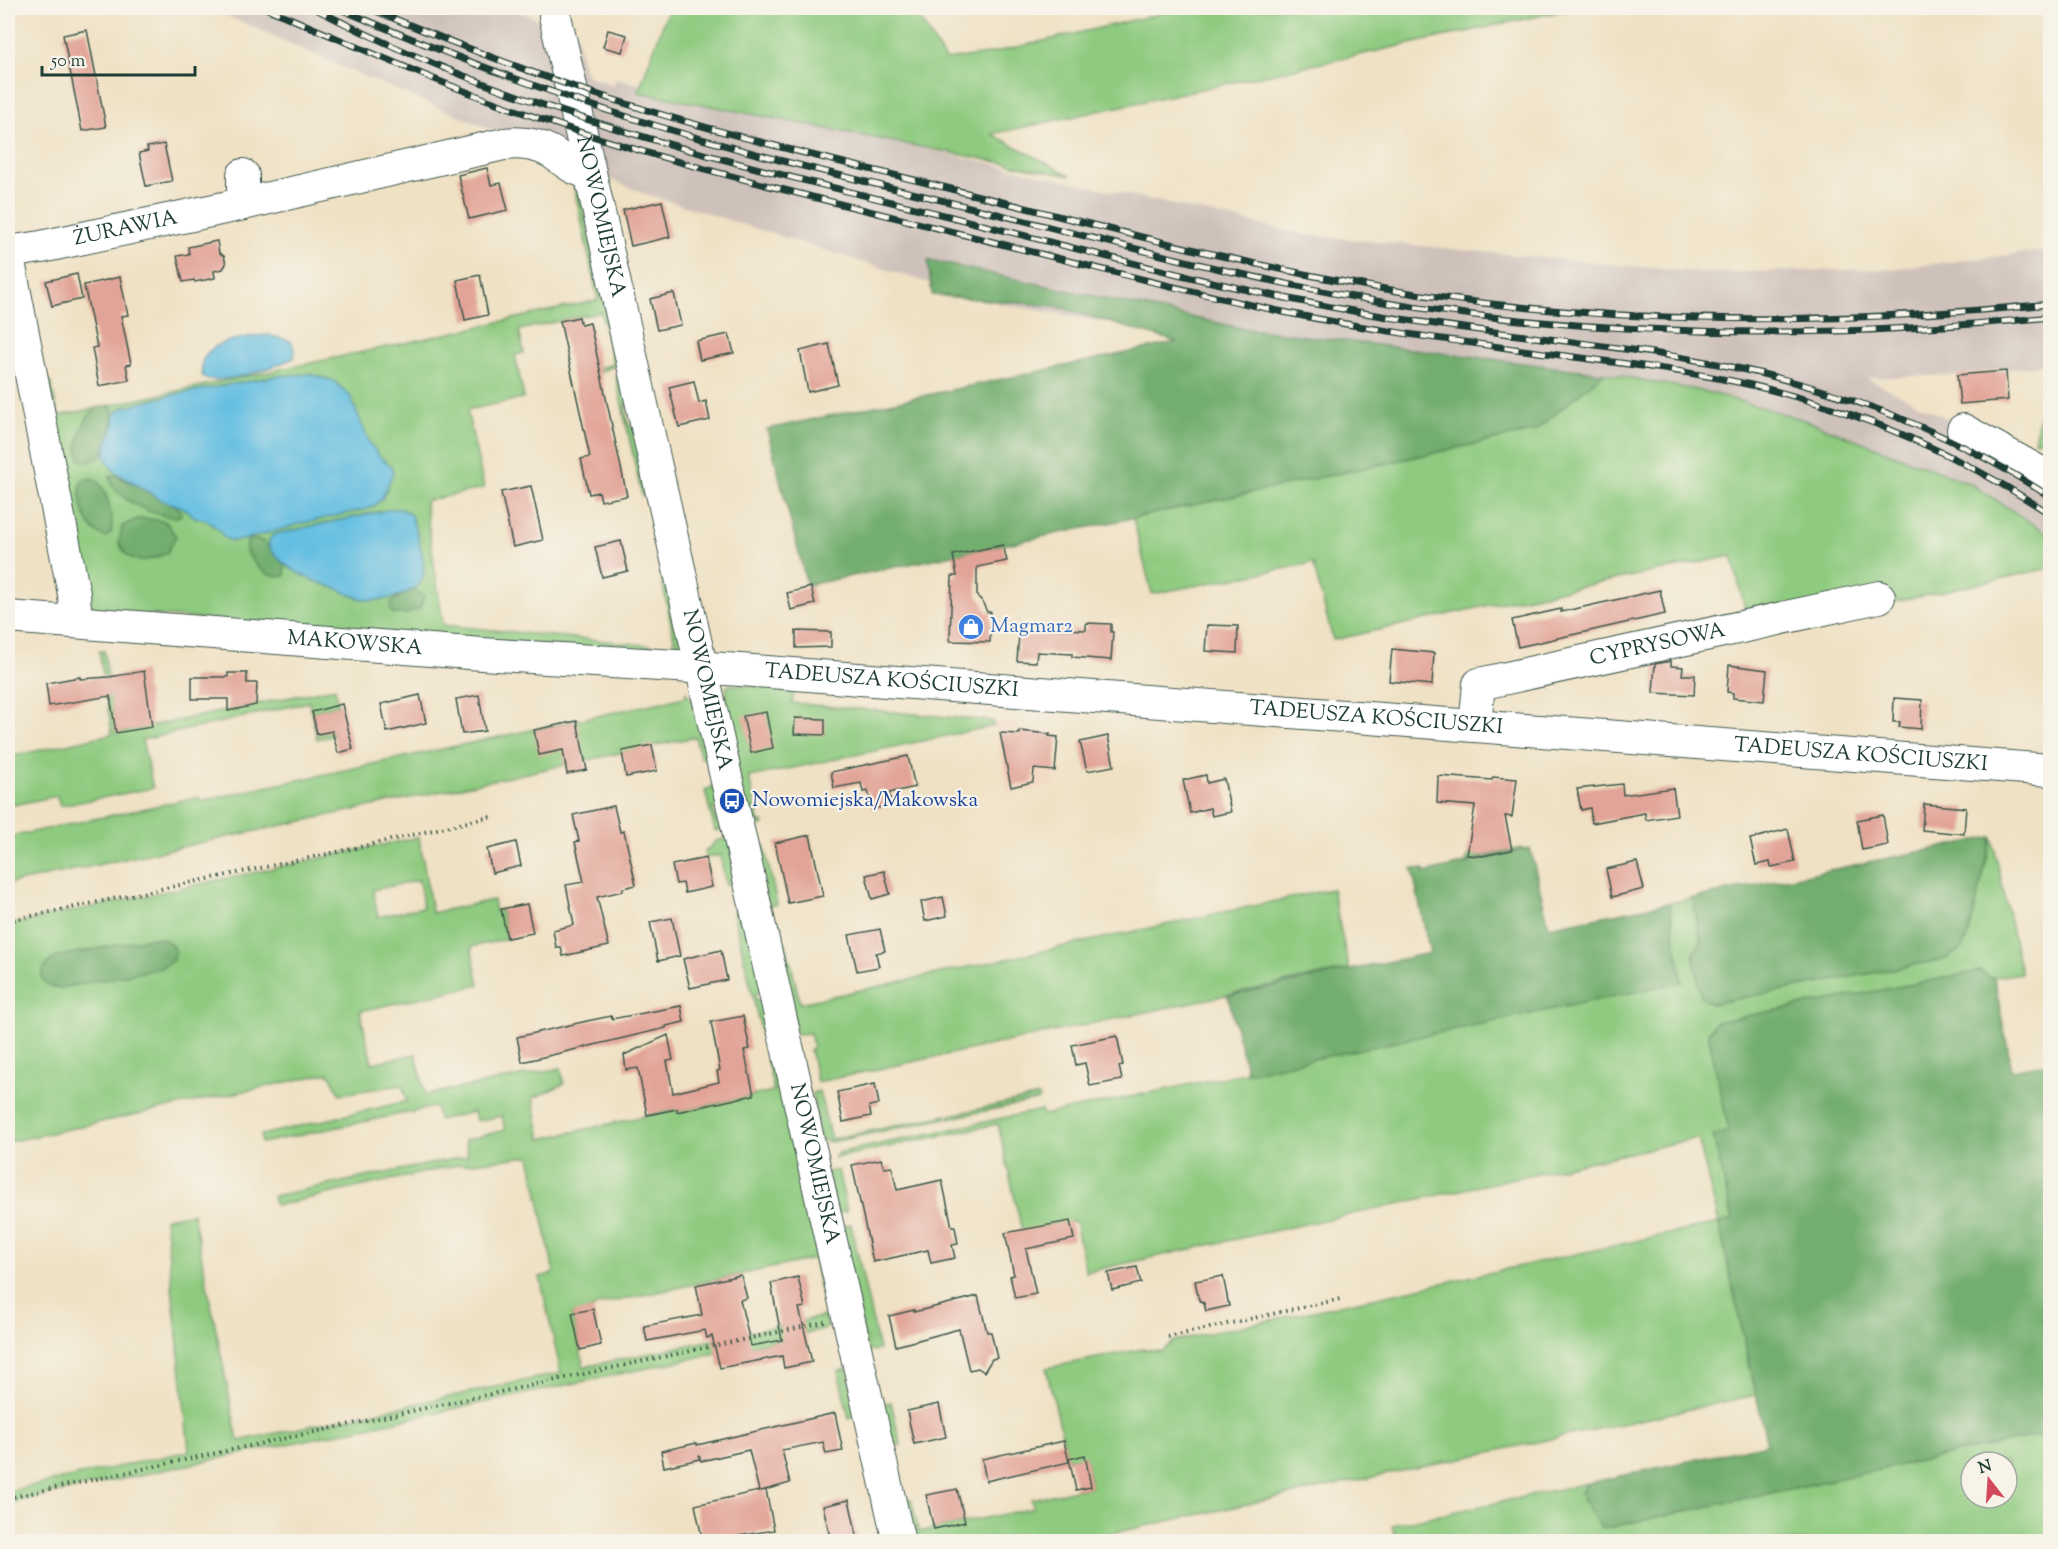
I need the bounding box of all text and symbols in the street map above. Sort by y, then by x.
scale bar [42,39,195,77]
text: 50 m [50,49,86,75]
street label: NOWOMIEJSKA [567,133,632,301]
street label: ŻURAWIA [71,203,180,255]
street label: NOWOMIEJSKA [674,607,739,774]
shop icon: Magmar2 [956,612,986,642]
place label: Magmar2 [990,612,1073,642]
street label: CYPRYSOWA [1587,616,1728,674]
street label: MAKOWSKA [286,624,424,664]
street label: TADEUSZA KOŚCIUSZKI [764,657,1020,706]
street label: TADEUSZA KOŚCIUSZKI [1248,694,1504,743]
street label: TADEUSZA KOŚCIUSZKI [1733,731,1989,780]
bus stop icon: Nowomiejska/Makowska [717,786,747,816]
place label: Nowomiejska/Makowska [752,786,978,816]
street label: NOWOMIEJSKA [781,1081,847,1248]
north arrow [1959,1450,2019,1510]
text: N [1976,1455,1995,1481]

